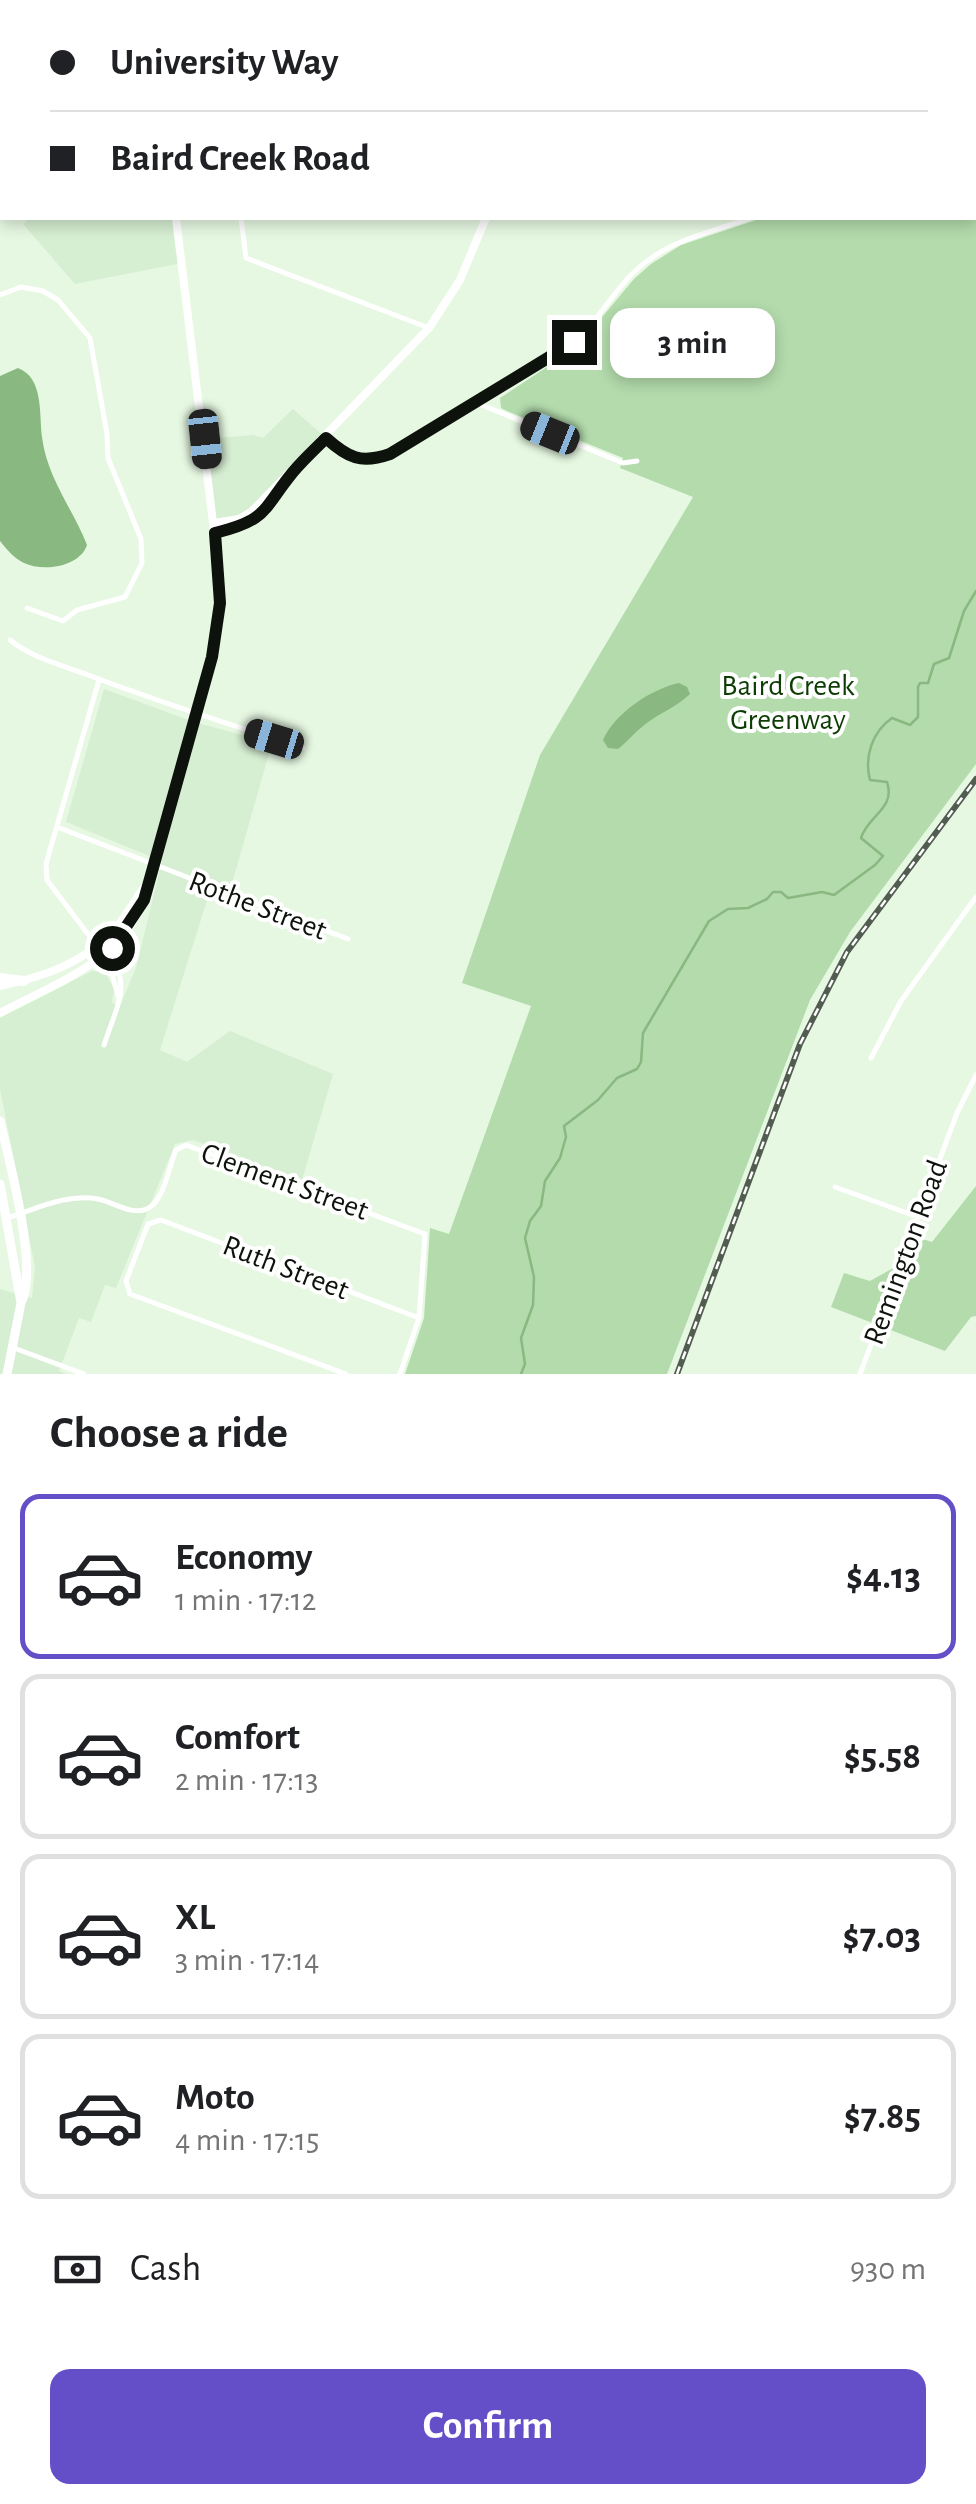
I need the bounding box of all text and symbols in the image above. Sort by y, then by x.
text: University Way [110,44,339,82]
text: Baird Creek Road [110,140,370,178]
callout: 3 min [609,307,774,377]
route end [552,320,597,365]
text: 3 min [658,327,727,359]
car [187,408,223,470]
car [517,408,583,458]
park label: Baird Creek Greenway [721,671,855,735]
car [241,716,307,762]
street label: Rothe Street [185,866,331,946]
route start [90,926,135,971]
street label: Clement Street [197,1138,373,1226]
street label: Remington Road [859,1156,953,1349]
street label: Ruth Street [219,1230,353,1306]
text: Choose a ride [50,1411,288,1456]
icon: car [55,1532,145,1622]
text: Economy [175,1539,313,1577]
text: $4.13 [846,1558,921,1596]
text: 1 min · 17:12 [175,1584,316,1616]
icon: car [55,1712,145,1802]
text: Comfort [175,1719,300,1757]
text: $5.58 [844,1738,921,1776]
text: 2 min · 17:13 [175,1764,318,1796]
icon: car [55,1892,145,1982]
text: XL [175,1899,215,1937]
text: $7.03 [843,1918,921,1956]
text: 3 min · 17:14 [175,1944,319,1976]
icon: car [55,2072,145,2162]
text: Moto [175,2079,255,2117]
text: $7.85 [844,2098,921,2136]
text: 4 min · 17:15 [175,2124,319,2156]
icon: cash [50,2242,105,2297]
text: Cash [130,2250,201,2288]
text: 930 m [850,2253,926,2285]
button: Confirm [50,2369,926,2484]

